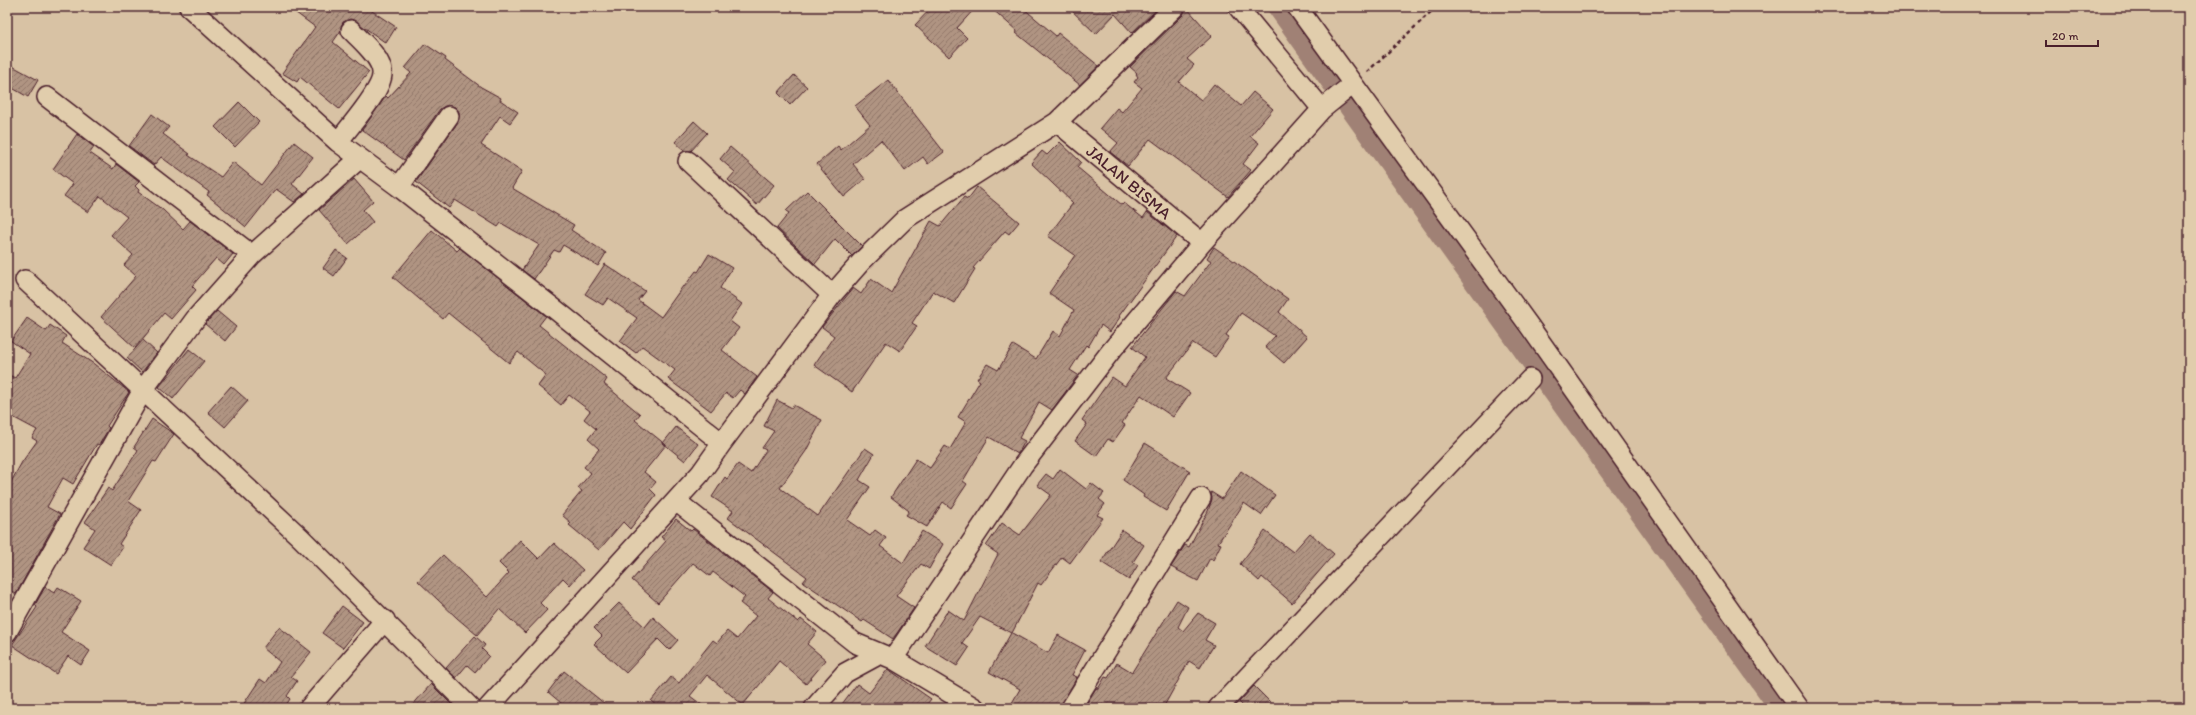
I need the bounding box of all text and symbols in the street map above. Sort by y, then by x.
scale bar [2046,22,2098,48]
text: 20 m [2052,29,2079,43]
street label: JALAN BISMA [1082,141,1176,223]

